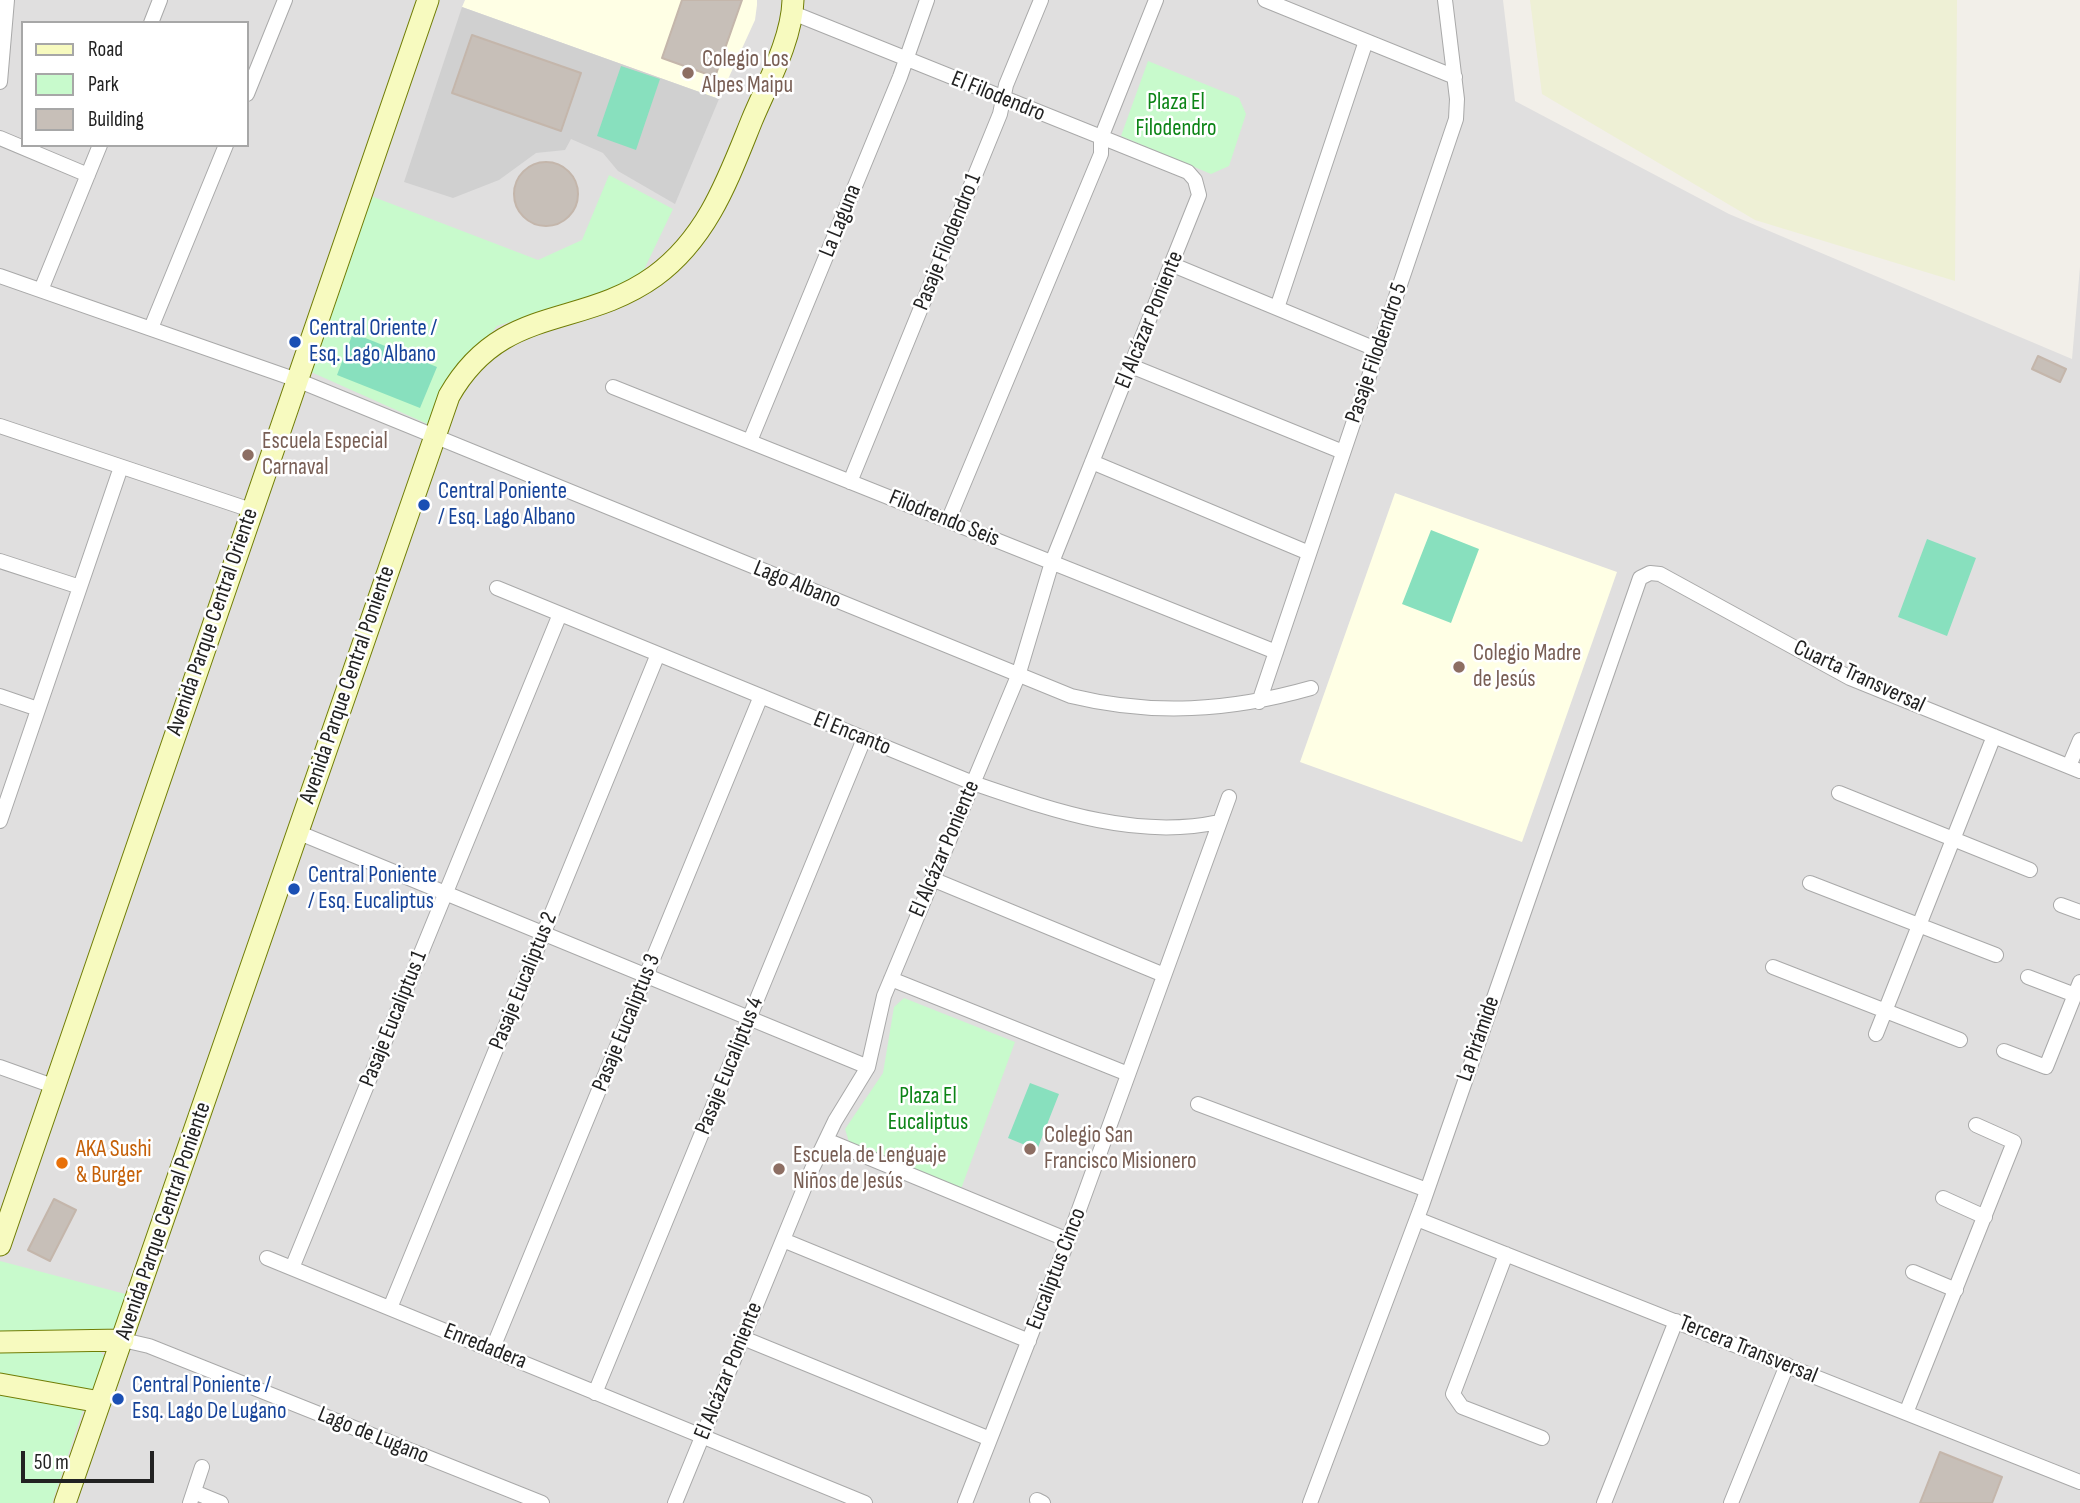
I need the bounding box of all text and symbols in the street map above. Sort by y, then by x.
legend [21,21,248,147]
text: Road [88,37,123,62]
place label: Colegio Los Alpes Maipu [702,46,793,100]
marker: Colegio Los Alpes Maipu [680,65,696,81]
street label: El Filodendro [947,66,1049,128]
text: Park [88,72,119,97]
park label: Plaza El Filodendro [1135,89,1217,143]
text: Building [88,107,144,132]
street label: Pasaje Filodendro 1 [908,170,988,314]
street label: La Laguna [814,181,868,261]
street label: El Alcázar Poniente [1110,247,1190,393]
street label: Pasaje Filodendro 5 [1340,279,1414,427]
place label: Central Oriente / Esq. Lago Albano [309,315,437,369]
marker: Central Oriente / Esq. Lago Albano [287,334,303,350]
place label: Escuela Especial Carnaval [262,428,388,482]
marker: Escuela Especial Carnaval [240,447,256,463]
place label: Central Poniente / Esq. Lago Albano [438,478,575,532]
street label: Filodrendo Seis [885,484,1003,554]
marker: Central Poniente / Esq. Lago Albano [416,497,432,513]
street label: Avenida Parque Central Oriente [161,505,265,739]
street label: Lago Albano [749,555,845,615]
street label: Avenida Parque Central Poniente [294,563,402,807]
street label: Cuarta Transversal [1789,634,1929,720]
place label: Colegio Madre de Jesús [1473,640,1581,694]
marker: Colegio Madre de Jesús [1451,659,1467,675]
street label: El Encanto [809,706,895,762]
street label: El Alcázar Poniente [904,777,986,921]
place label: Central Poniente / Esq. Eucaliptus [308,862,437,916]
marker: Central Poniente / Esq. Eucaliptus [286,881,302,897]
street label: Pasaje Eucaliptus 2 [484,908,564,1054]
street label: Pasaje Eucaliptus 1 [354,947,434,1091]
street label: Pasaje Eucaliptus 3 [587,950,667,1096]
street label: Pasaje Eucaliptus 4 [690,993,770,1139]
street label: La Pirámide [1452,993,1506,1085]
park label: Plaza El Eucaliptus [888,1083,968,1137]
street label: Avenida Parque Central Poniente [110,1099,218,1343]
place label: Colegio San Francisco Misionero [1044,1122,1197,1176]
place label: AKA Sushi & Burger [76,1136,152,1190]
marker: Colegio San Francisco Misionero [1022,1141,1038,1157]
place label: Escuela de Lenguaje Niños de Jesús [793,1142,946,1196]
marker: AKA Sushi & Burger [54,1155,70,1171]
marker: Escuela de Lenguaje Niños de Jesús [771,1161,787,1177]
street label: Eucaliptus Cinco [1021,1204,1093,1334]
street label: El Alcázar Poniente [689,1298,769,1444]
street label: Tercera Transversal [1675,1310,1821,1390]
street label: Enredadera [439,1318,531,1376]
place label: Central Poniente / Esq. Lago De Lugano [132,1372,286,1426]
marker: Central Poniente / Esq. Lago De Lugano [110,1391,126,1407]
street label: Lago de Lugano [313,1401,433,1471]
scale bar [24,1436,158,1480]
text: 50 m [34,1450,69,1475]

